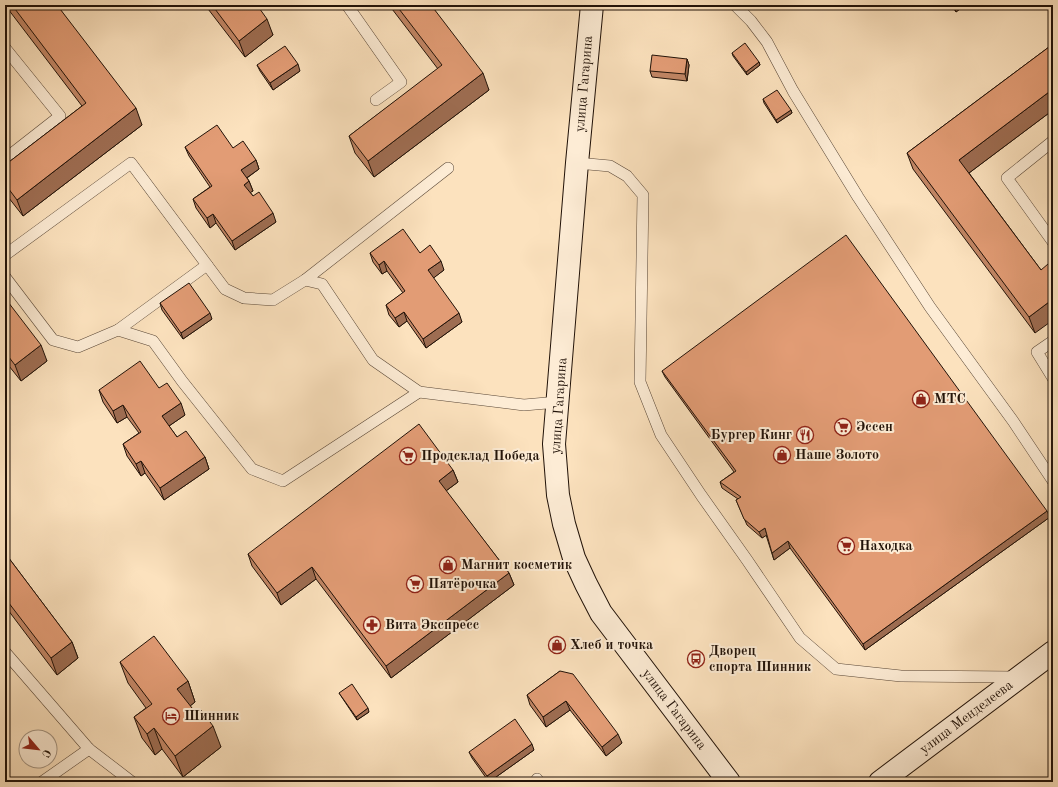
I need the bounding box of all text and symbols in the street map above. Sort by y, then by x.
street label: улица Гагарина [573,35,595,133]
street label: улица Гагарина [549,357,569,455]
shop icon: МТС [911,389,931,409]
place label: МТС [934,392,966,406]
supermarket icon: Эссен [833,417,853,437]
place label: Эссен [856,420,893,434]
restaurant icon: Бургер Кинг [795,425,815,445]
place label: Бургер Кинг [711,428,792,442]
shop icon: Наше Золото [772,445,792,465]
supermarket icon: Продсклад Победа [398,446,418,466]
place label: Наше Золото [795,448,879,462]
place label: Продсклад Победа [421,449,540,463]
supermarket icon: Находка [836,536,856,556]
place label: Находка [859,539,913,553]
shop icon: Магнит косметик [438,555,458,575]
place label: Магнит косметик [461,558,573,572]
supermarket icon: Пятёрочка [405,574,425,594]
place label: Пятёрочка [428,577,497,591]
pharmacy icon: Вита Экспресс [362,615,382,635]
place label: Вита Экспресс [385,618,479,632]
shop icon: Хлеб и точка [547,635,567,655]
place label: Хлеб и точка [570,638,653,652]
place label: Дворец спорта Шинник [709,644,812,674]
bus stop icon: Дворец спорта Шинник [686,649,706,669]
street label: улица Гагарина [639,666,709,752]
street label: улица Менделеева [917,678,1016,757]
hotel icon: Шинник [161,706,181,726]
place label: Шинник [184,709,240,723]
north arrow [18,729,58,769]
text: С [39,747,52,759]

